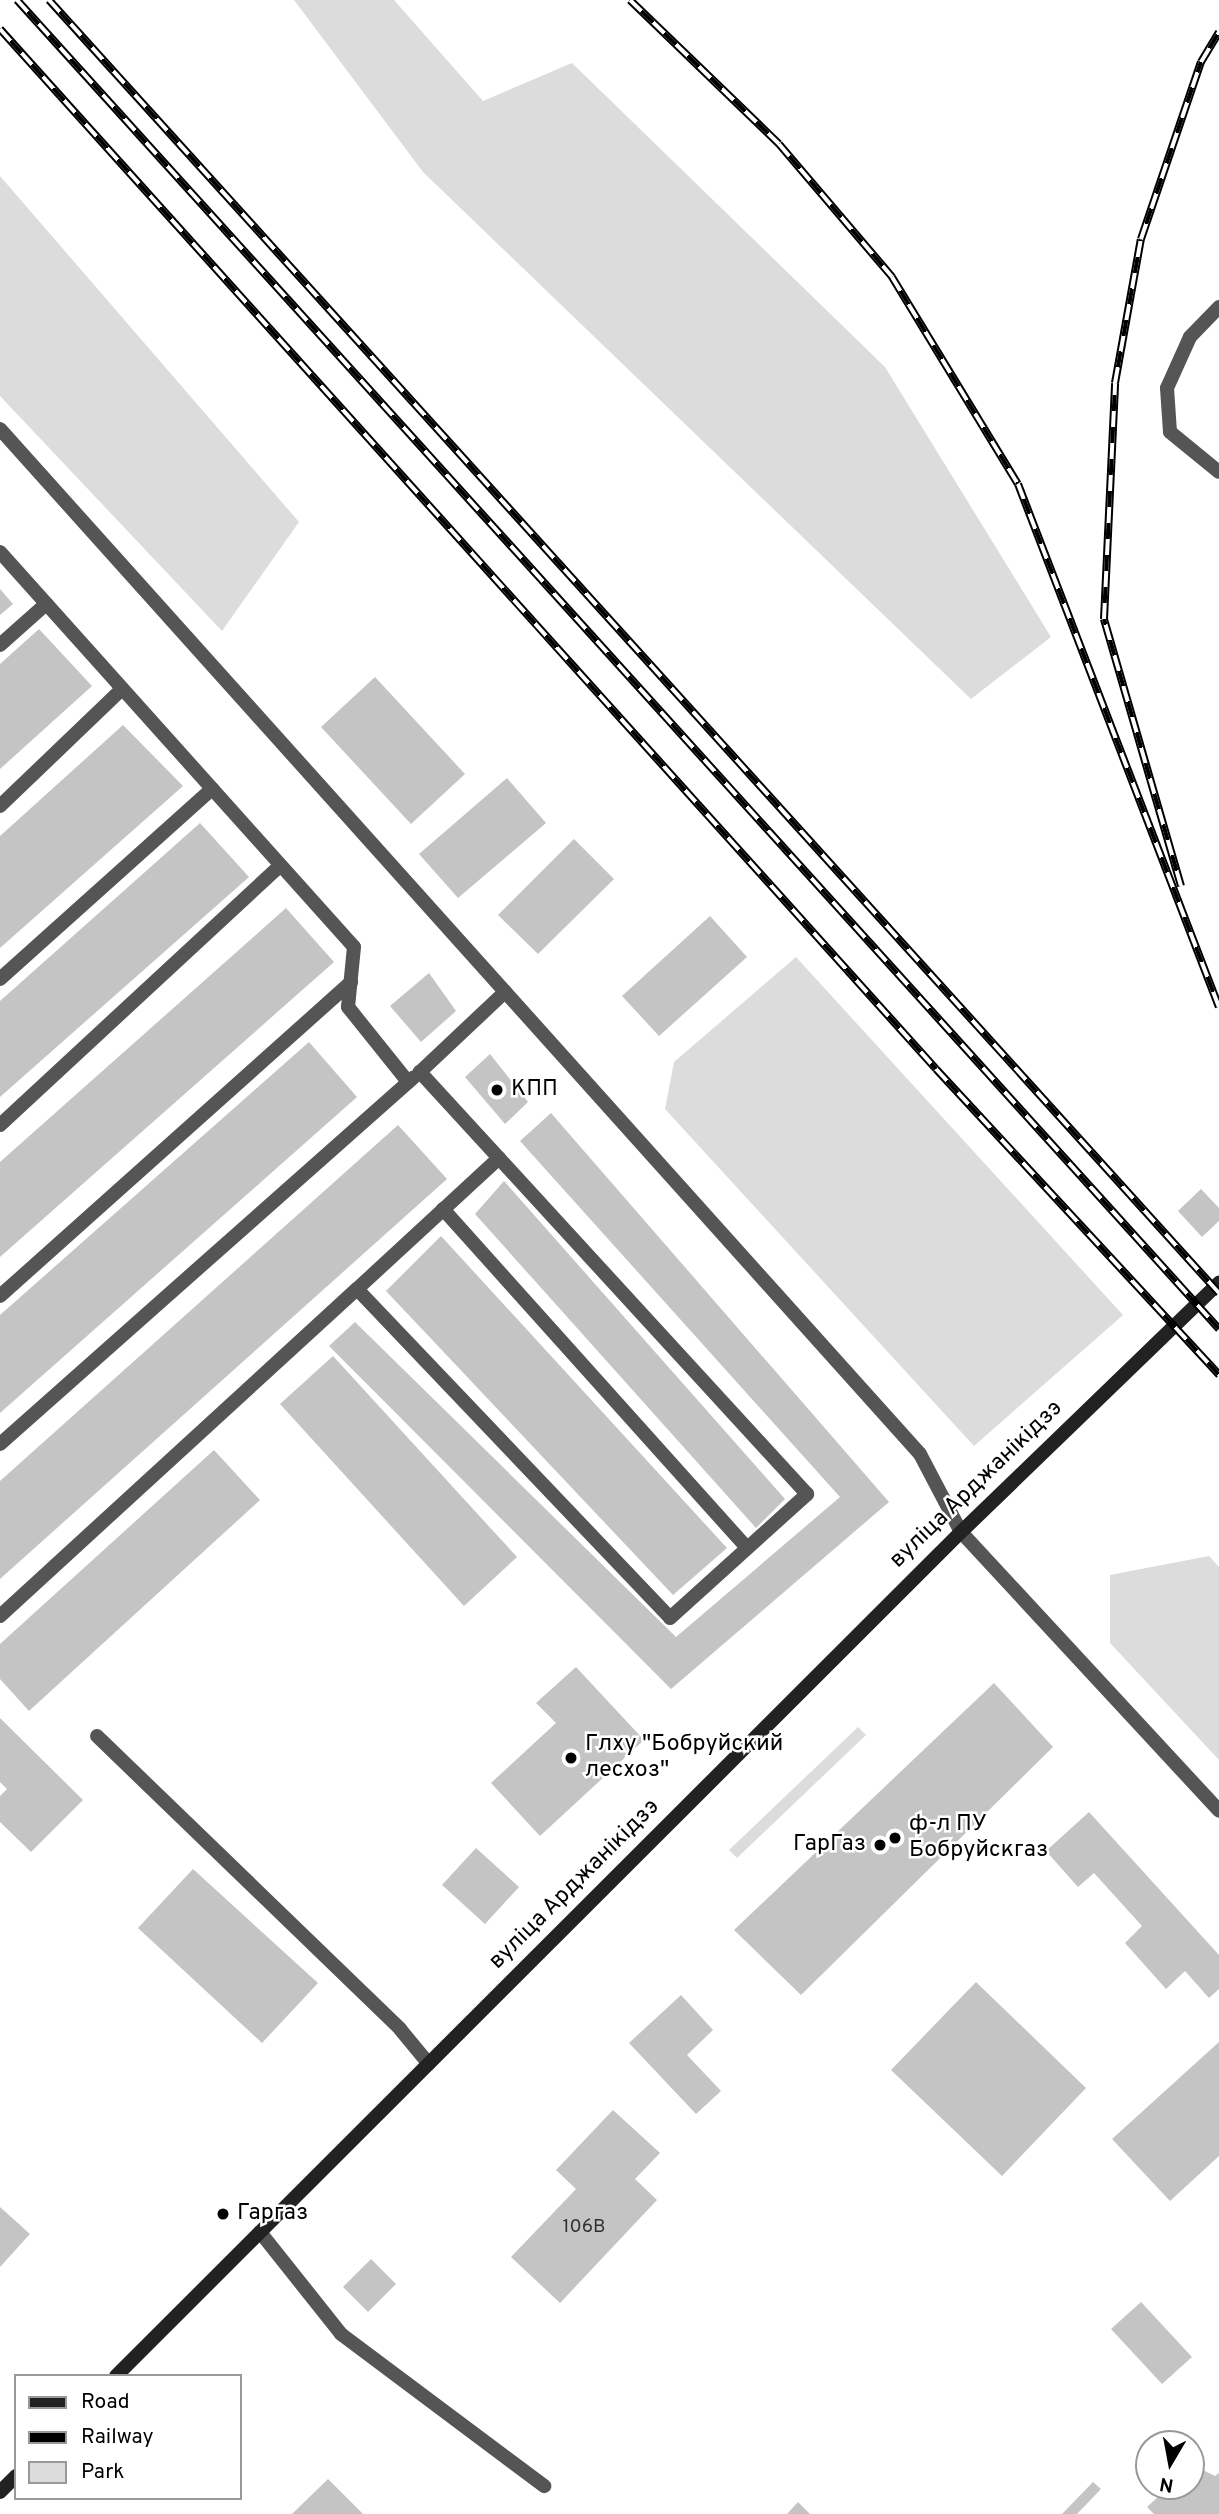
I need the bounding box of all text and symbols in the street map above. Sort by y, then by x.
place label: КПП [511,1076,558,1104]
marker: КПП [489,1082,505,1098]
street label: вуліца Арджанікідзэ [885,1395,1069,1575]
place label: Глху "Бобруйский лесхоз" [585,1731,783,1785]
marker: Глху "Бобруйский лесхоз" [563,1750,579,1766]
street label: вуліца Арджанікідзэ [484,1794,666,1976]
place label: ф-л ПУ Бобруйскгаз [909,1811,1048,1865]
marker: ф-л ПУ Бобруйскгаз [887,1830,903,1846]
place label: ГарГаз [793,1831,866,1859]
marker: ГарГаз [872,1837,888,1853]
place label: Гаргаз [237,2200,308,2228]
marker: Гаргаз [215,2206,231,2222]
house number: 106В [562,2217,606,2239]
legend [14,2374,242,2500]
text: Road [81,2389,130,2416]
text: Railway [81,2424,154,2451]
north arrow [1135,2430,1205,2500]
text: Park [81,2459,124,2486]
text: N [1158,2471,1176,2497]

